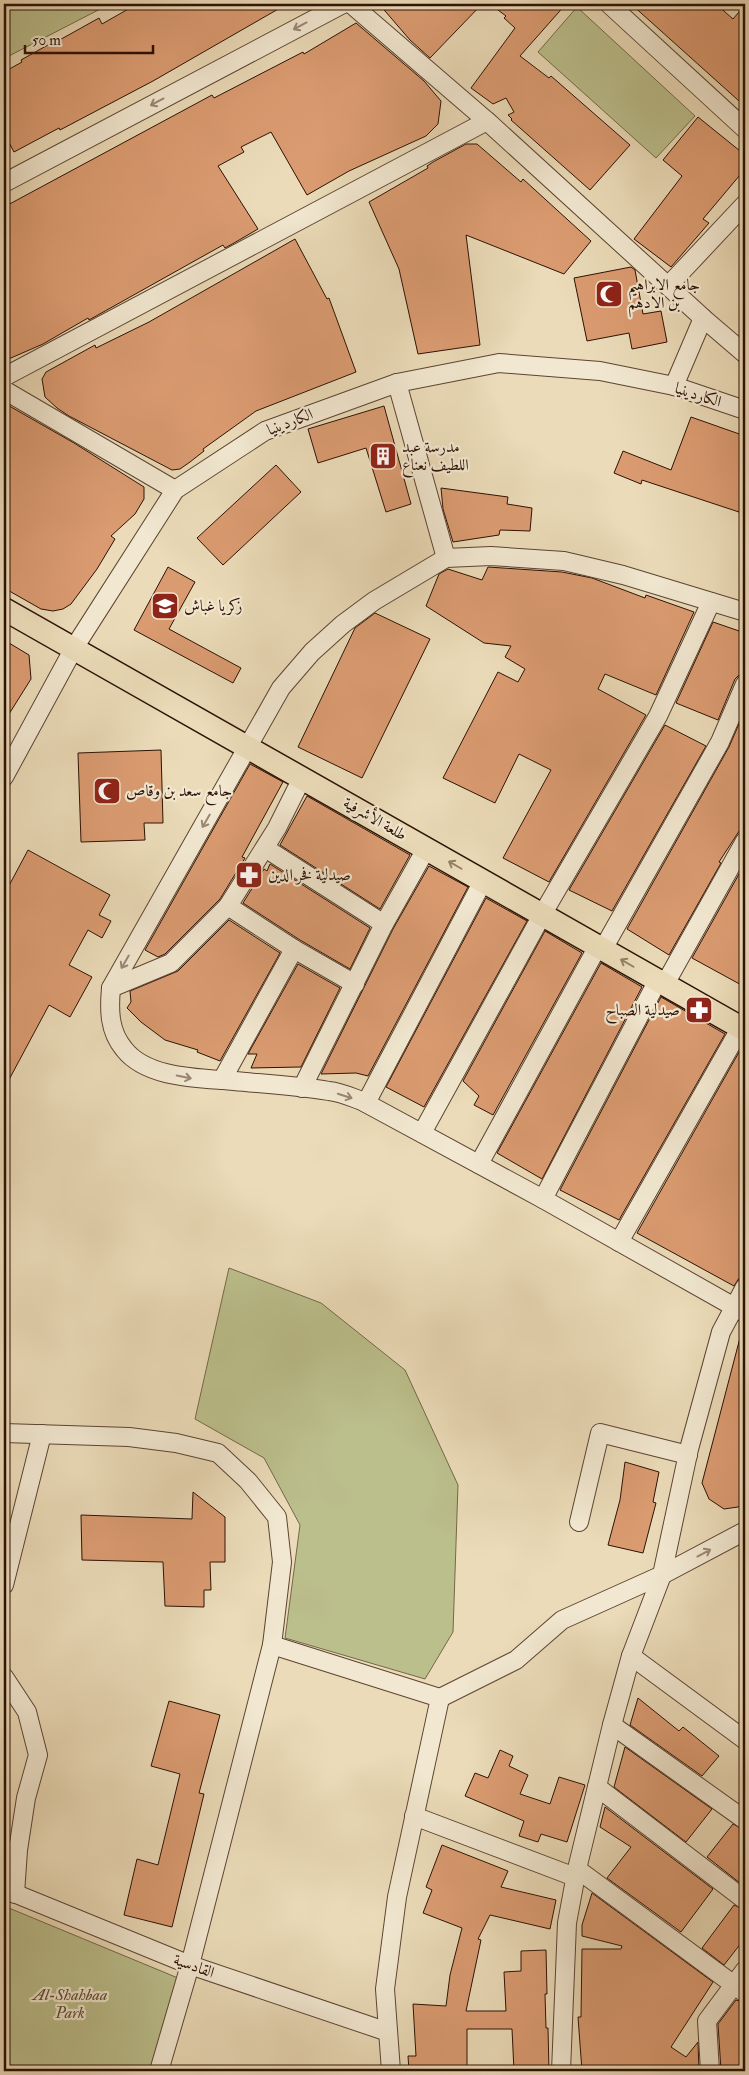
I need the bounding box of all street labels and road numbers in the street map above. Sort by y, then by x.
street label: الكاردينيا [672,378,724,412]
street label: الكاردينيا [264,404,316,440]
street label: طلعة الأشرفية [340,791,411,845]
street label: القادسية [171,1949,217,1983]

